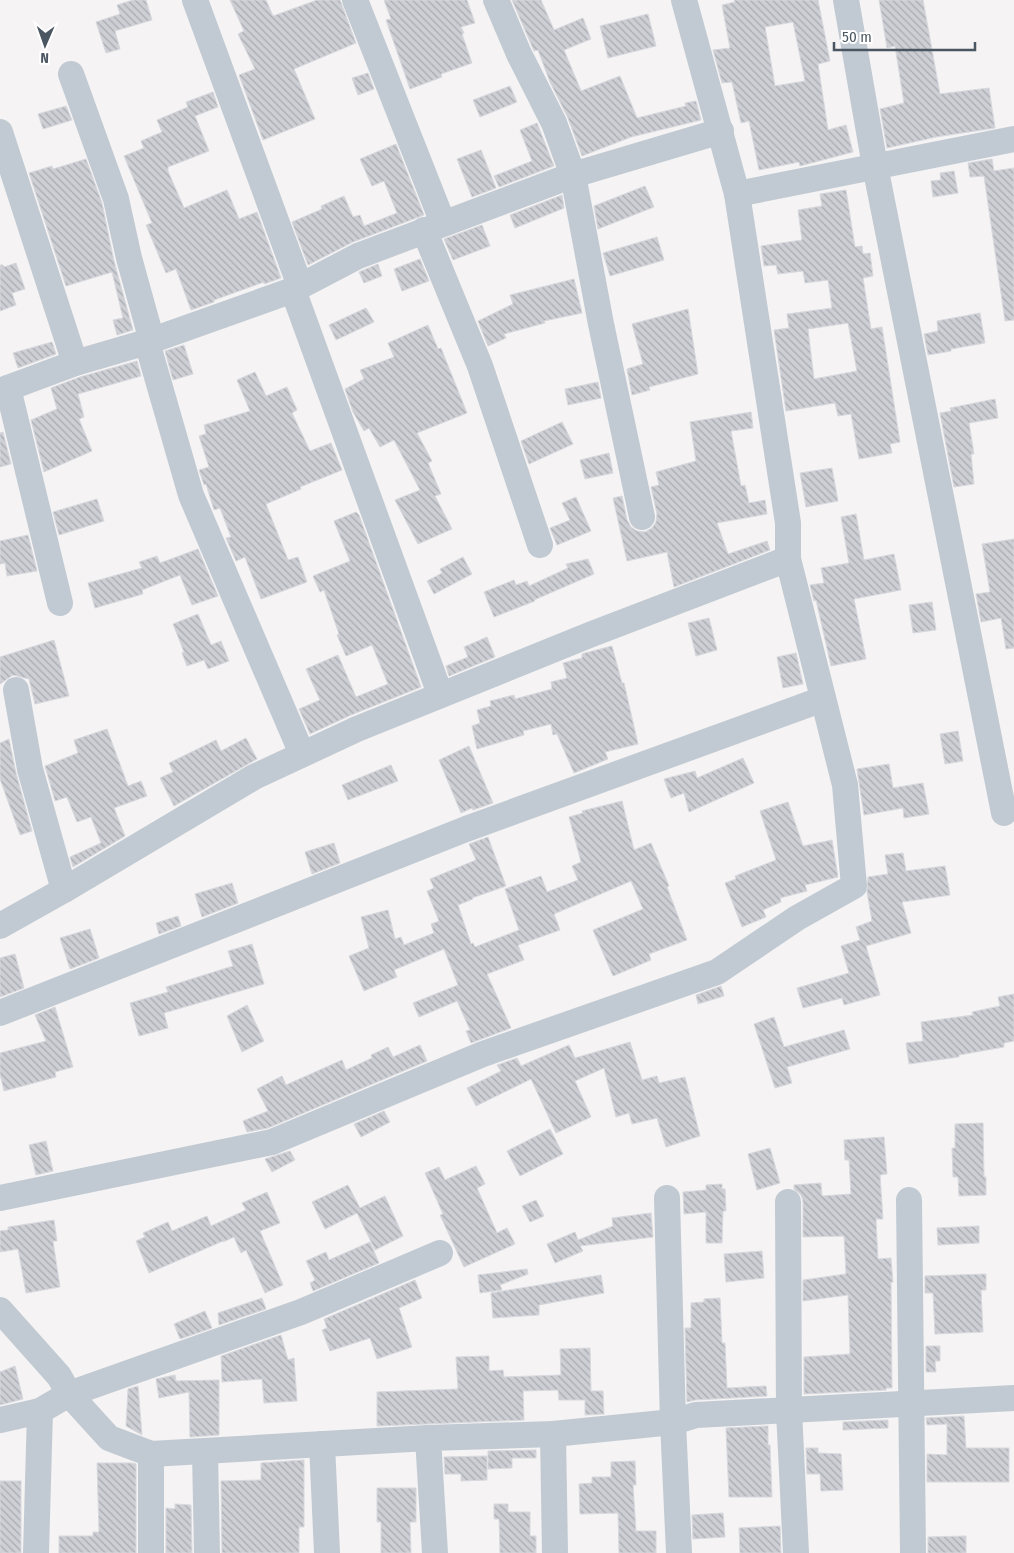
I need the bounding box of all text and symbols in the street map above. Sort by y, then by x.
north arrow [20,20,70,70]
scale bar [834,20,975,52]
text: 50 m [842,28,872,46]
text: N [40,49,49,66]

